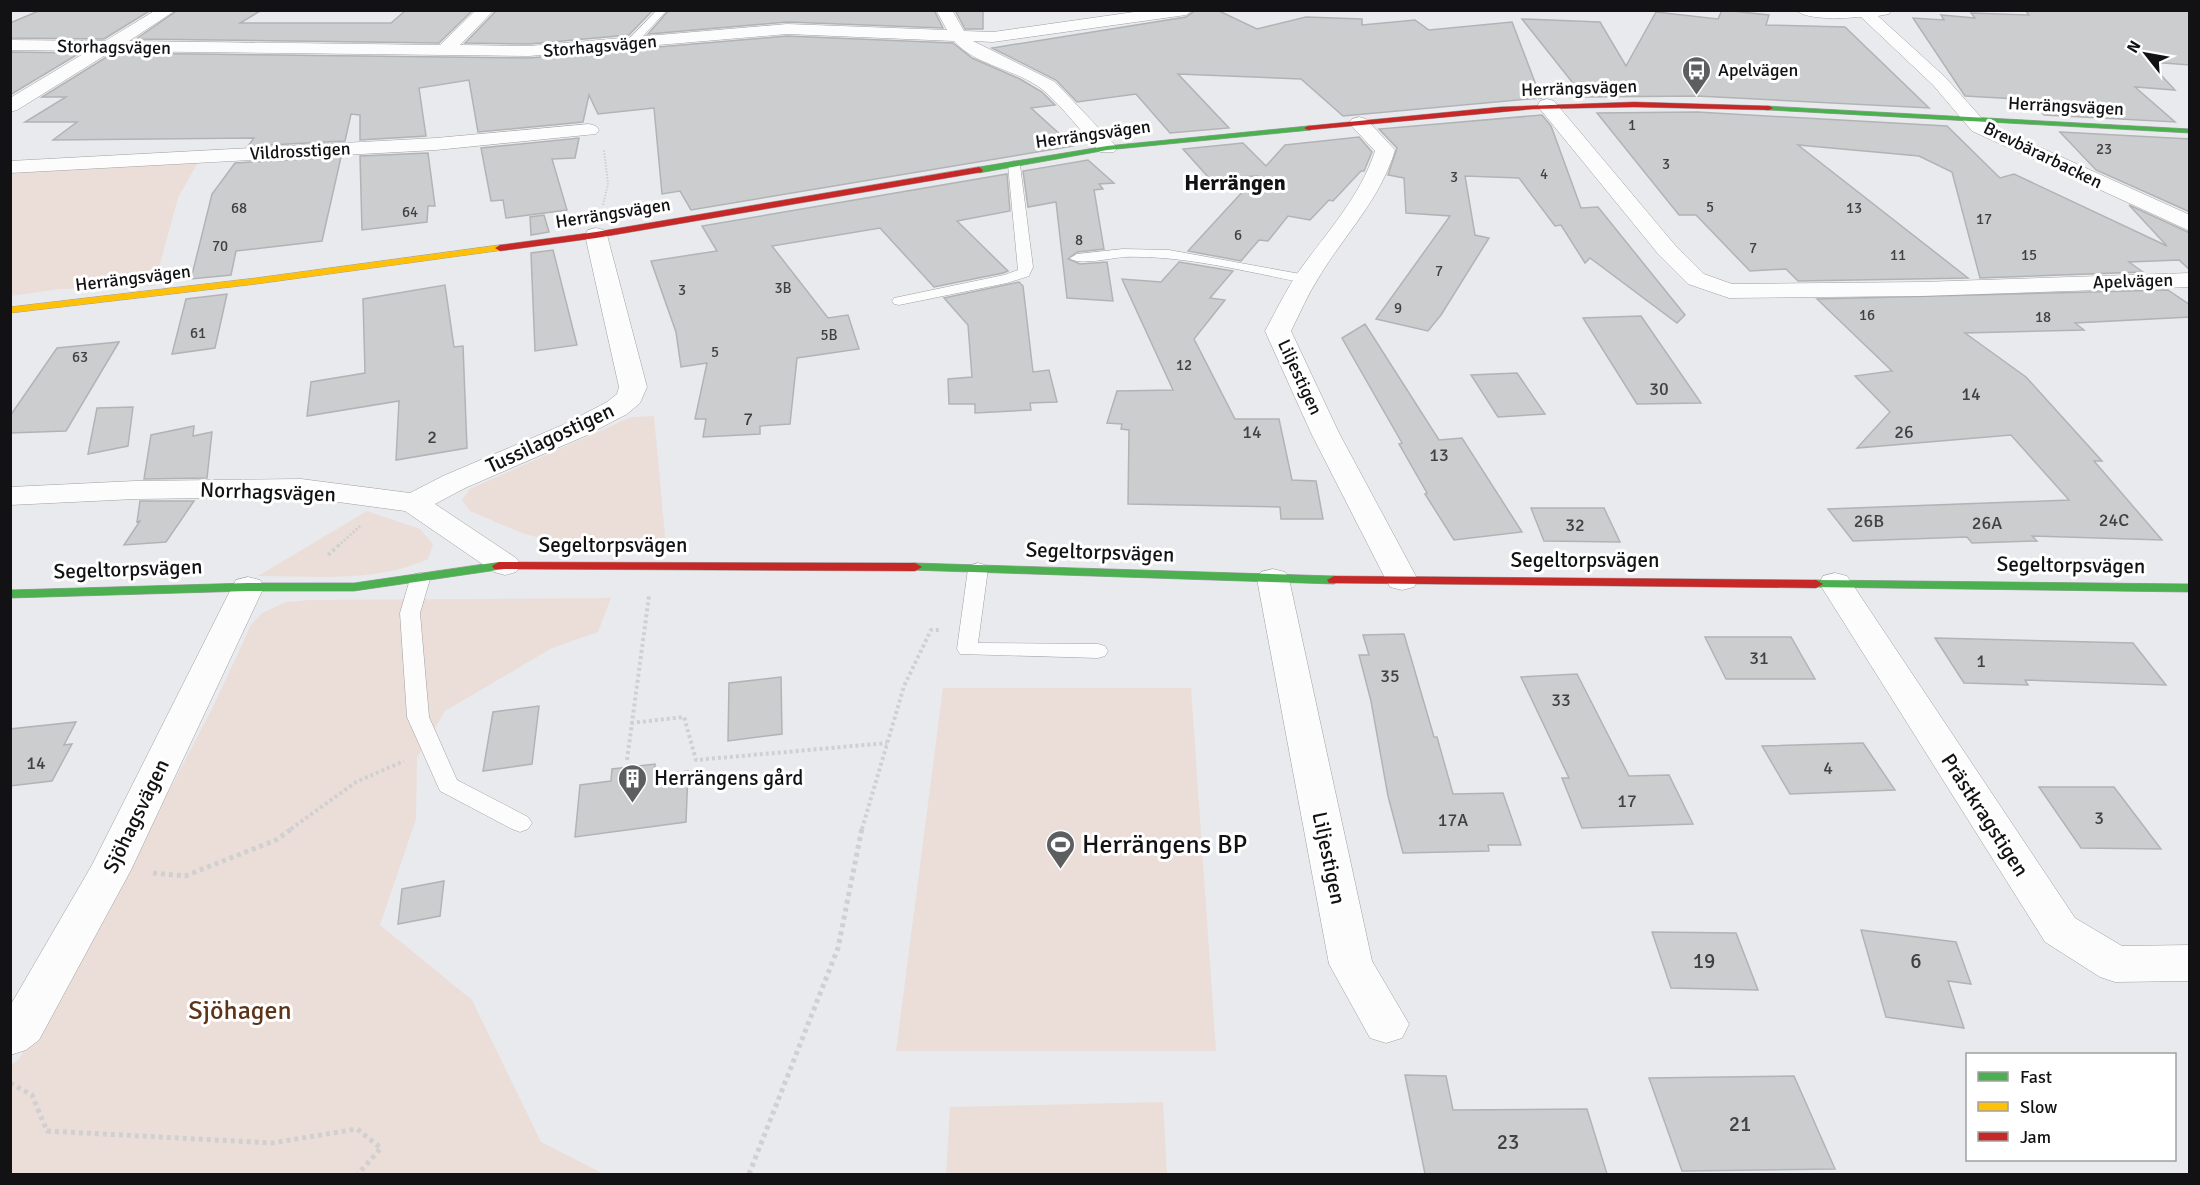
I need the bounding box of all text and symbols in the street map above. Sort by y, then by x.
north arrow [2116,24,2176,84]
street label: Storhagsvägen [542,30,658,62]
street label: Storhagsvägen [57,35,171,59]
text: N [2123,37,2145,57]
bus stop icon: Apelvägen [1681,54,1713,96]
place label: Apelvägen [1718,59,1798,81]
street label: Herrängsvägen [1521,75,1637,101]
street label: Herrängsvägen [2007,92,2125,120]
street label: Herrängsvägen [1034,115,1152,153]
house number: 1 [1628,116,1636,134]
street label: Brevbärarbacken [1980,117,2106,193]
street label: Vildrosstigen [249,137,351,165]
house number: 23 [2096,140,2112,158]
house number: 3 [1662,155,1670,173]
house number: 4 [1540,165,1548,183]
house number: 3 [1450,168,1458,186]
district label: Herrängen [1184,169,1286,196]
street label: Herrängsvägen [554,193,672,233]
house number: 5 [1706,198,1714,216]
house number: 68 [231,199,247,217]
house number: 13 [1846,199,1862,217]
house number: 64 [402,203,418,221]
house number: 17 [1976,210,1992,228]
house number: 6 [1234,226,1242,244]
house number: 8 [1075,231,1083,249]
house number: 70 [212,237,228,255]
house number: 7 [1749,239,1757,257]
house number: 11 [1890,246,1906,264]
house number: 15 [2021,246,2037,264]
street label: Herrängsvägen [74,260,192,296]
house number: 7 [1435,262,1443,280]
street label: Apelvägen [2093,269,2173,293]
house number: 3B [774,279,792,297]
house number: 3 [678,281,686,299]
house number: 9 [1394,299,1402,317]
house number: 16 [1859,306,1875,324]
house number: 18 [2035,308,2051,326]
house number: 61 [190,324,206,342]
house number: 5B [820,326,838,344]
street label: Liljestigen [1273,336,1327,418]
house number: 5 [711,343,719,361]
house number: 63 [72,348,88,366]
house number: 12 [1176,356,1192,374]
house number: 30 [1649,378,1669,400]
house number: 14 [1961,383,1981,405]
street label: Tussilagostigen [482,397,618,479]
house number: 7 [743,408,753,430]
house number: 14 [1242,421,1262,443]
house number: 26 [1894,421,1914,443]
house number: 2 [427,426,437,448]
house number: 13 [1429,444,1449,466]
street label: Norrhagsvägen [200,477,336,507]
house number: 24C [2099,509,2129,531]
house number: 26B [1854,510,1884,532]
house number: 26A [1972,512,2002,534]
house number: 32 [1565,514,1585,536]
street label: Segeltorpsvägen [539,532,687,558]
street label: Segeltorpsvägen [1025,536,1175,568]
street label: Segeltorpsvägen [1511,547,1659,573]
street label: Segeltorpsvägen [1996,551,2146,579]
street label: Segeltorpsvägen [53,553,203,585]
house number: 31 [1749,647,1769,669]
house number: 1 [1976,650,1986,672]
house number: 35 [1380,665,1400,687]
house number: 33 [1551,689,1571,711]
street label: Prästkragstigen [1936,749,2034,881]
house number: 14 [26,752,46,774]
street label: Sjöhagsvägen [97,755,175,877]
house number: 4 [1823,757,1833,779]
building icon: Herrängens gård [617,762,649,804]
place label: Herrängens gård [654,765,803,791]
house number: 17 [1617,790,1637,812]
house number: 3 [2094,807,2104,829]
street label: Liljestigen [1306,809,1352,907]
house number: 17A [1438,809,1468,831]
sports icon: Herrängens BP [1045,828,1077,870]
place label: Herrängens BP [1082,829,1247,861]
house number: 19 [1693,948,1715,974]
house number: 6 [1910,948,1922,974]
park label: Sjöhagen [188,995,292,1027]
legend [1966,1053,2176,1161]
text: Fast [2020,1066,2052,1088]
text: Slow [2020,1096,2057,1118]
house number: 21 [1729,1111,1751,1137]
text: Jam [2020,1126,2051,1148]
house number: 23 [1497,1129,1519,1155]

